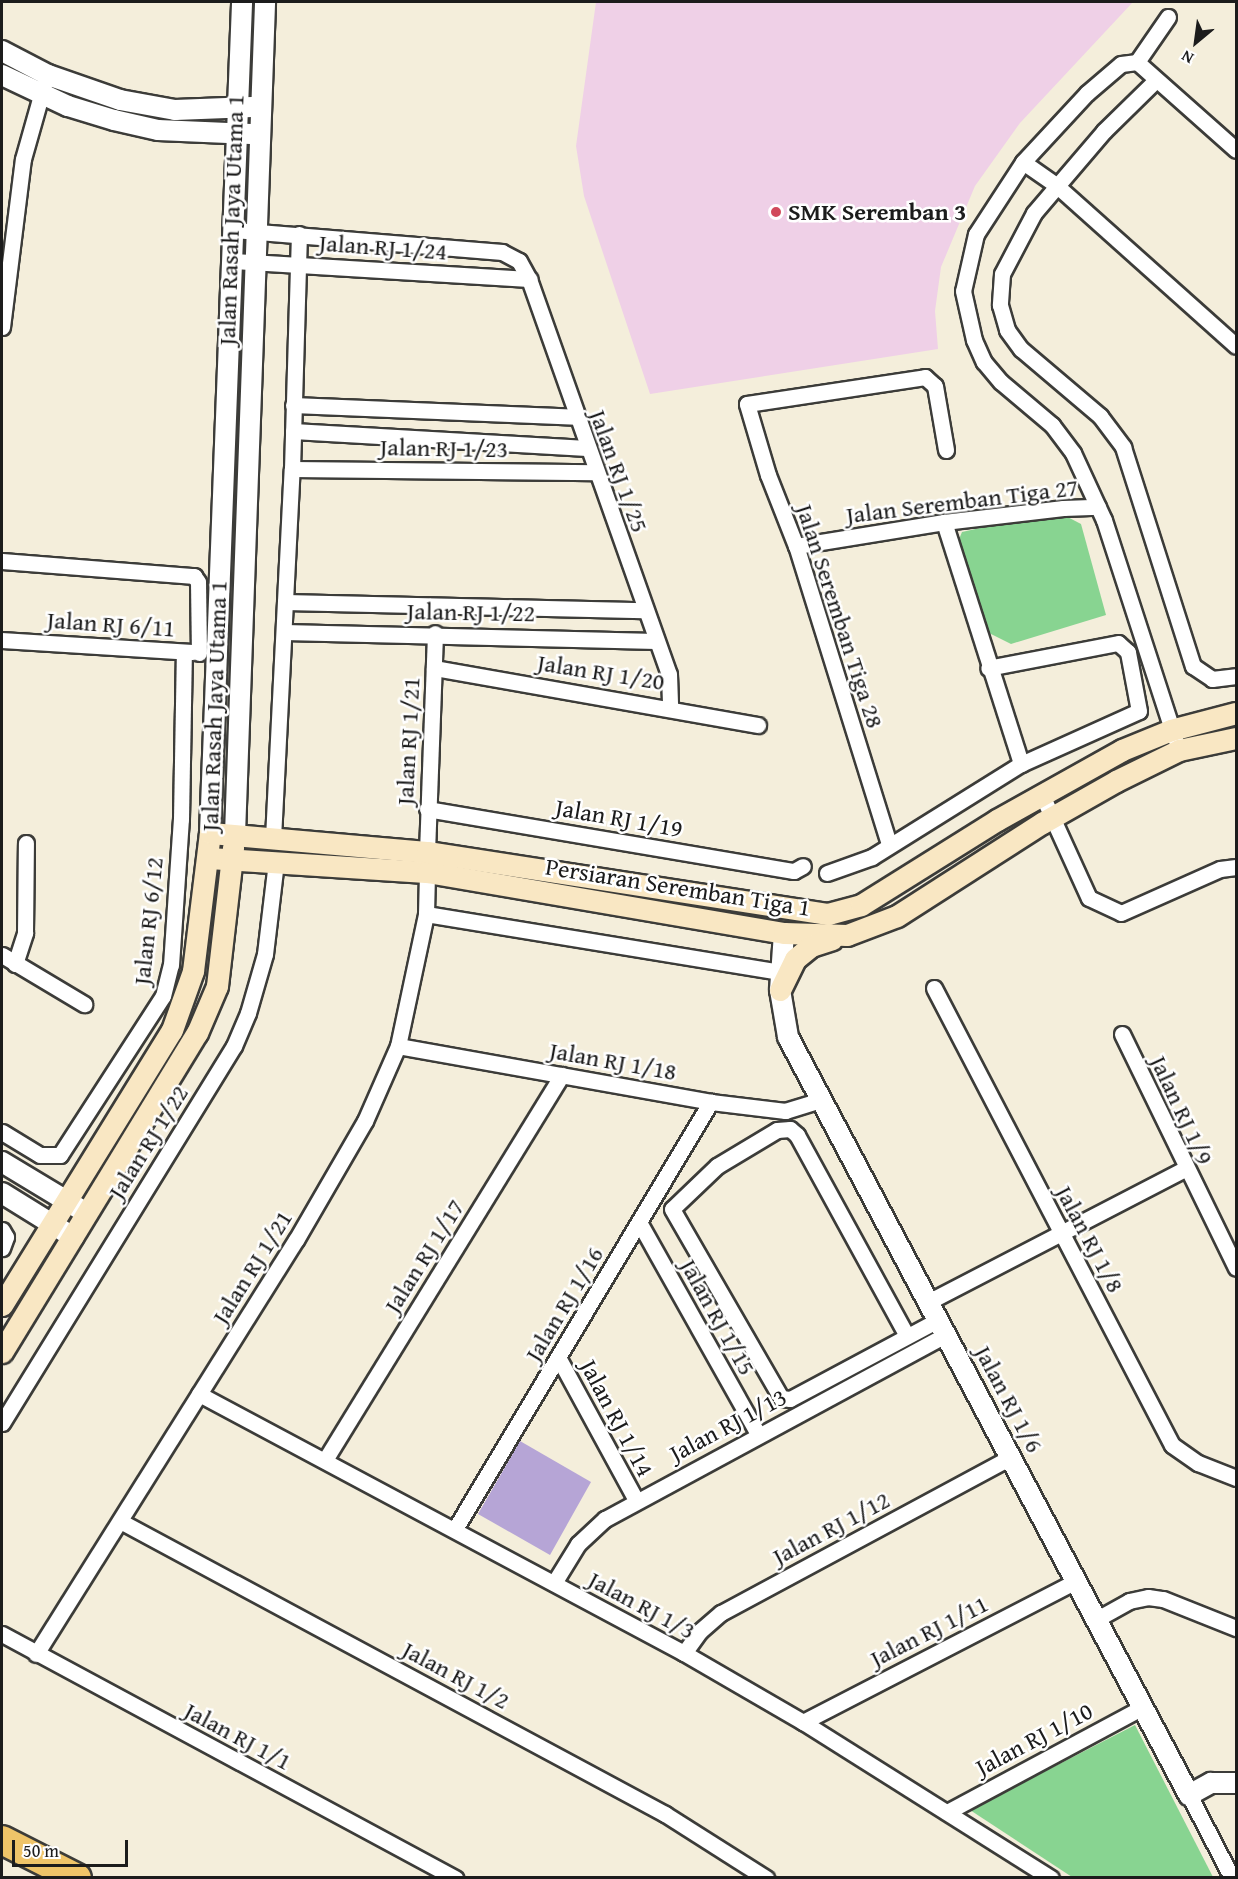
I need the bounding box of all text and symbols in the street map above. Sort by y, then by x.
north arrow [1166,12,1226,72]
text: N [1177,45,1198,71]
street label: Jalan Rasah Jaya Utama 1 [212,94,250,346]
place label: SMK Seremban 3 [788,198,966,226]
marker: SMK Seremban 3 [769,205,783,219]
street label: Jalan RJ 1/24 [318,228,448,266]
street label: Jalan RJ 1/25 [584,406,654,536]
street label: Jalan RJ 1/23 [380,432,508,464]
street label: Jalan Seremban Tiga 27 [844,472,1080,530]
street label: Jalan Seremban Tiga 28 [790,501,890,731]
street label: Jalan Rasah Jaya Utama 1 [195,580,233,832]
street label: Jalan RJ 1/22 [407,596,535,628]
street label: Jalan RJ 6/11 [46,605,176,643]
street label: Jalan RJ 1/20 [535,648,667,696]
street label: Jalan RJ 1/21 [390,676,426,806]
street label: Jalan RJ 1/19 [553,793,685,843]
street label: Persiaran Seremban Tiga 1 [544,852,812,922]
street label: Jalan RJ 6/12 [127,856,169,986]
street label: Jalan RJ 1/18 [547,1036,679,1086]
street label: Jalan RJ 1/9 [1144,1051,1220,1169]
street label: Jalan RJ 1/22 [102,1080,194,1204]
street label: Jalan RJ 1/8 [1050,1181,1130,1297]
street label: Jalan RJ 1/17 [378,1194,470,1318]
street label: Jalan RJ 1/21 [206,1205,298,1329]
street label: Jalan RJ 1/16 [519,1242,609,1366]
street label: Jalan RJ 1/15 [674,1254,762,1380]
street label: Jalan RJ 1/6 [969,1341,1049,1457]
street label: Jalan RJ 1/14 [574,1355,660,1481]
street label: Jalan RJ 1/13 [665,1382,791,1468]
street label: Jalan RJ 1/12 [768,1485,894,1571]
street label: Jalan RJ 1/3 [584,1565,700,1645]
street label: Jalan RJ 1/11 [865,1589,993,1673]
street label: Jalan RJ 1/2 [398,1635,514,1715]
street label: Jalan RJ 1/1 [180,1696,296,1776]
street label: Jalan RJ 1/10 [971,1696,1097,1782]
scale bar [15,1828,130,1866]
text: 50 m [23,1837,59,1864]

